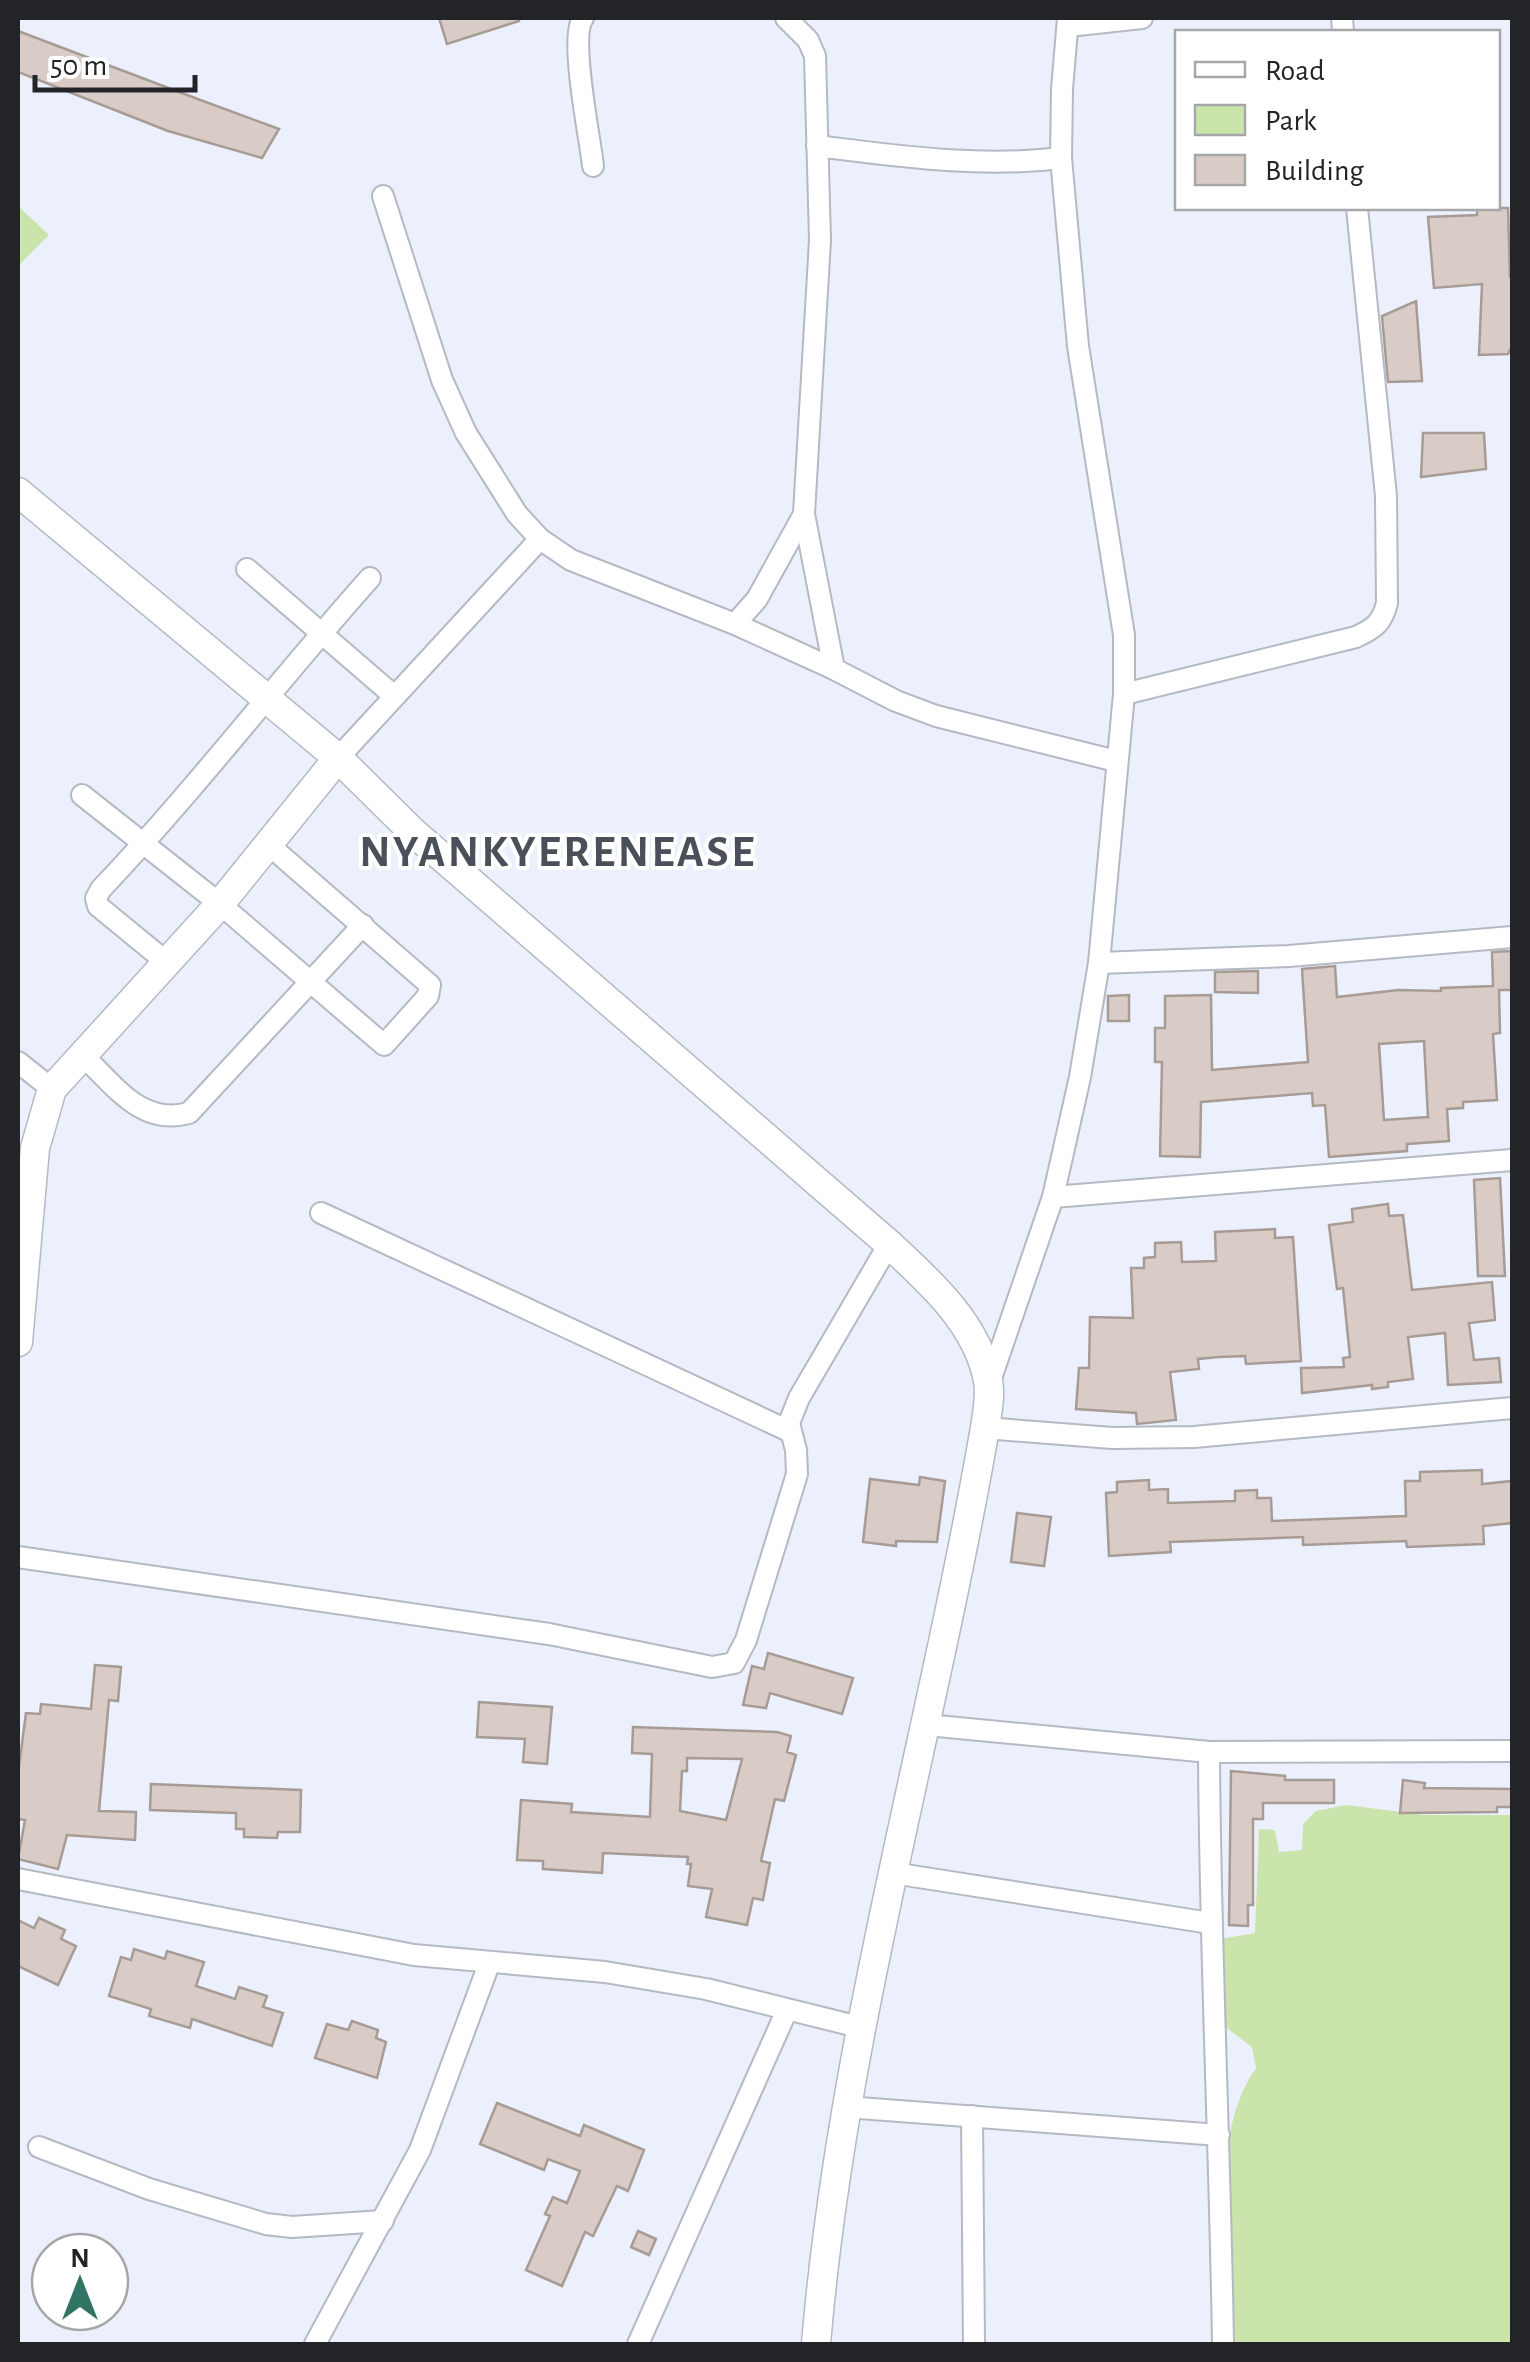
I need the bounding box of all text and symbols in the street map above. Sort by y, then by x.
scale bar [35,30,195,92]
legend [1175,30,1500,210]
text: 50 m [50,51,107,81]
text: Road [1265,56,1325,86]
text: Park [1265,106,1317,136]
text: Building [1265,156,1364,186]
district label: NYANKYERENEASE [359,830,757,875]
north arrow [30,2232,130,2332]
text: N [70,2245,90,2273]

